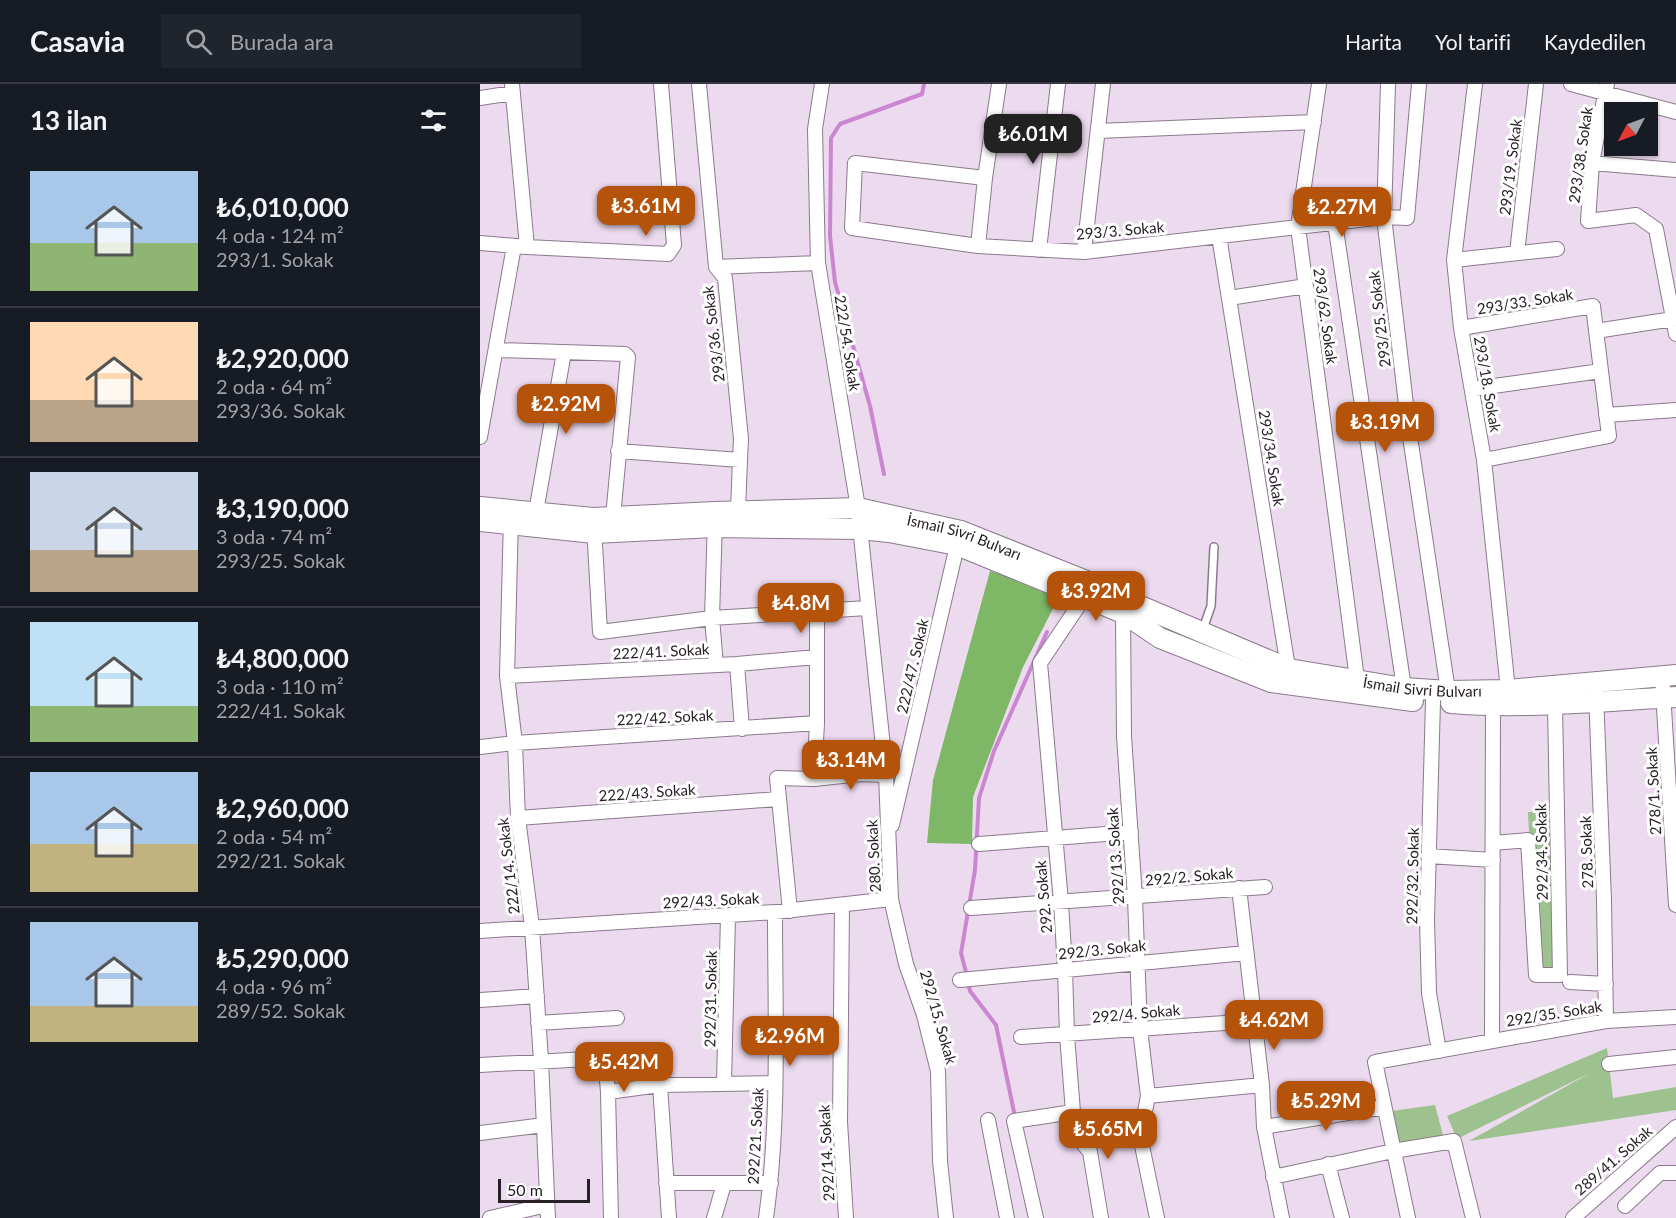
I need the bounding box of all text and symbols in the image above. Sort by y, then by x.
search box [161,14,581,68]
text: Casavia [30,24,125,58]
icon: search [182,25,215,58]
text: Burada ara [230,28,334,55]
text: Harita [1345,29,1402,54]
text: Yol tarifi [1435,29,1511,54]
text: Kaydedilen [1544,29,1646,54]
north arrow [1604,102,1658,156]
map controls [1604,102,1658,156]
text: 13 ilan [30,104,107,136]
icon: filters [417,104,450,137]
street label: 293/38. Sokak [1564,105,1596,204]
pin: ₺6.01M [984,114,1082,165]
street label: 293/19. Sokak [1495,117,1525,216]
text: ₺6.01M [998,121,1068,145]
pin: ₺3.61M [597,186,695,237]
pin: ₺2.27M [1293,187,1391,238]
text: ₺6,010,000 [216,191,349,223]
text: ₺3.61M [611,193,681,217]
text: ₺2.27M [1307,194,1377,218]
icon: home [78,195,150,267]
street label: 293/3. Sokak [1075,217,1165,243]
text: 4 oda · 124 m² [216,223,344,247]
text: 293/1. Sokak [216,247,334,271]
street label: 293/62. Sokak [1310,267,1342,366]
street label: 293/25. Sokak [1364,269,1394,368]
street label: 293/36. Sokak [698,284,728,383]
street label: 293/33. Sokak [1476,284,1575,317]
street label: 222/54. Sokak [832,294,865,393]
street label: 293/18. Sokak [1471,335,1505,434]
text: ₺2,920,000 [216,342,349,374]
icon: home [78,346,150,418]
text: 2 oda · 64 m² [216,374,332,398]
pin: ₺2.92M [517,384,615,435]
text: ₺2.92M [531,391,601,415]
text: 293/36. Sokak [216,398,345,422]
pin: ₺3.19M [1336,402,1434,453]
street label: 293/34. Sokak [1256,409,1289,508]
text: ₺3.19M [1350,409,1420,433]
text: ₺3,190,000 [216,492,349,524]
icon: home [78,496,150,568]
street label: İsmail Sivri Bulvarı [905,510,1024,563]
text: 3 oda · 74 m² [216,524,332,548]
text: 293/25. Sokak [216,548,345,572]
pin: ₺3.92M [1047,571,1145,622]
text: ₺3.92M [1061,578,1131,602]
pin: ₺4.8M [759,583,843,634]
text: ₺4.8M [772,590,830,614]
street label: 222/47. Sokak [892,616,932,715]
street label: 222/41. Sokak [612,639,710,663]
text: ₺4,800,000 [216,642,349,674]
icon: home [78,646,150,718]
street label: İsmail Sivri Bulvarı [1362,672,1482,700]
text: 3 oda · 110 m² [216,674,344,698]
text: 222/41. Sokak [216,698,345,722]
street label: 222/42. Sokak [616,705,714,729]
pin: ₺3.14M [802,740,900,791]
street label: 278/1. Sokak [1642,746,1664,836]
text: ₺3.14M [816,747,886,771]
street label: 222/43. Sokak [598,780,696,804]
text: ₺2,960,000 [216,792,349,824]
icon: home [78,796,150,868]
street label: 292/34. Sokak [1531,803,1551,901]
street label: 292/13. Sokak [1103,807,1127,905]
street label: 278. Sokak [1576,815,1596,889]
street label: 222/14. Sokak [493,816,523,915]
street label: 280. Sokak [862,819,884,893]
text: 2 oda · 54 m² [216,824,332,848]
street label: 292/32. Sokak [1402,827,1422,925]
text: 292/21. Sokak [216,848,345,872]
street label: 292. Sokak [1031,860,1055,934]
street label: 292/2. Sokak [1144,863,1234,889]
street label: 292/43. Sokak [662,888,760,912]
street label: 292/3. Sokak [1057,935,1147,963]
text: ₺5,290,000 [216,942,349,974]
icon: home [78,946,150,1018]
street label: 292/31. Sokak [700,950,720,1048]
street label: 292/15. Sokak [917,968,961,1066]
text: 4 oda · 96 m² [216,974,332,998]
street label: 292/35. Sokak [1505,996,1604,1029]
text: 289/52. Sokak [216,998,345,1022]
street label: 292/4. Sokak [1091,1000,1181,1026]
pin: ₺4.62M [1225,1000,1323,1051]
text: ₺4.62M [1239,1007,1309,1031]
pin: ₺2.96M [741,1016,839,1067]
text: ₺2.96M [755,1023,825,1047]
pin: ₺5.42M [575,1042,673,1093]
text: ₺5.42M [589,1049,659,1073]
pin: ₺5.29M [1277,1081,1375,1132]
street label: 292/21. Sokak [743,1087,767,1185]
text: ₺5.29M [1291,1088,1361,1112]
street label: 292/14. Sokak [814,1104,838,1202]
pin: ₺5.65M [1059,1109,1157,1160]
text: ₺5.65M [1073,1116,1143,1140]
street label: 289/41. Sokak [1571,1121,1656,1199]
scale bar [498,1176,590,1204]
text: 50 m [507,1180,543,1199]

